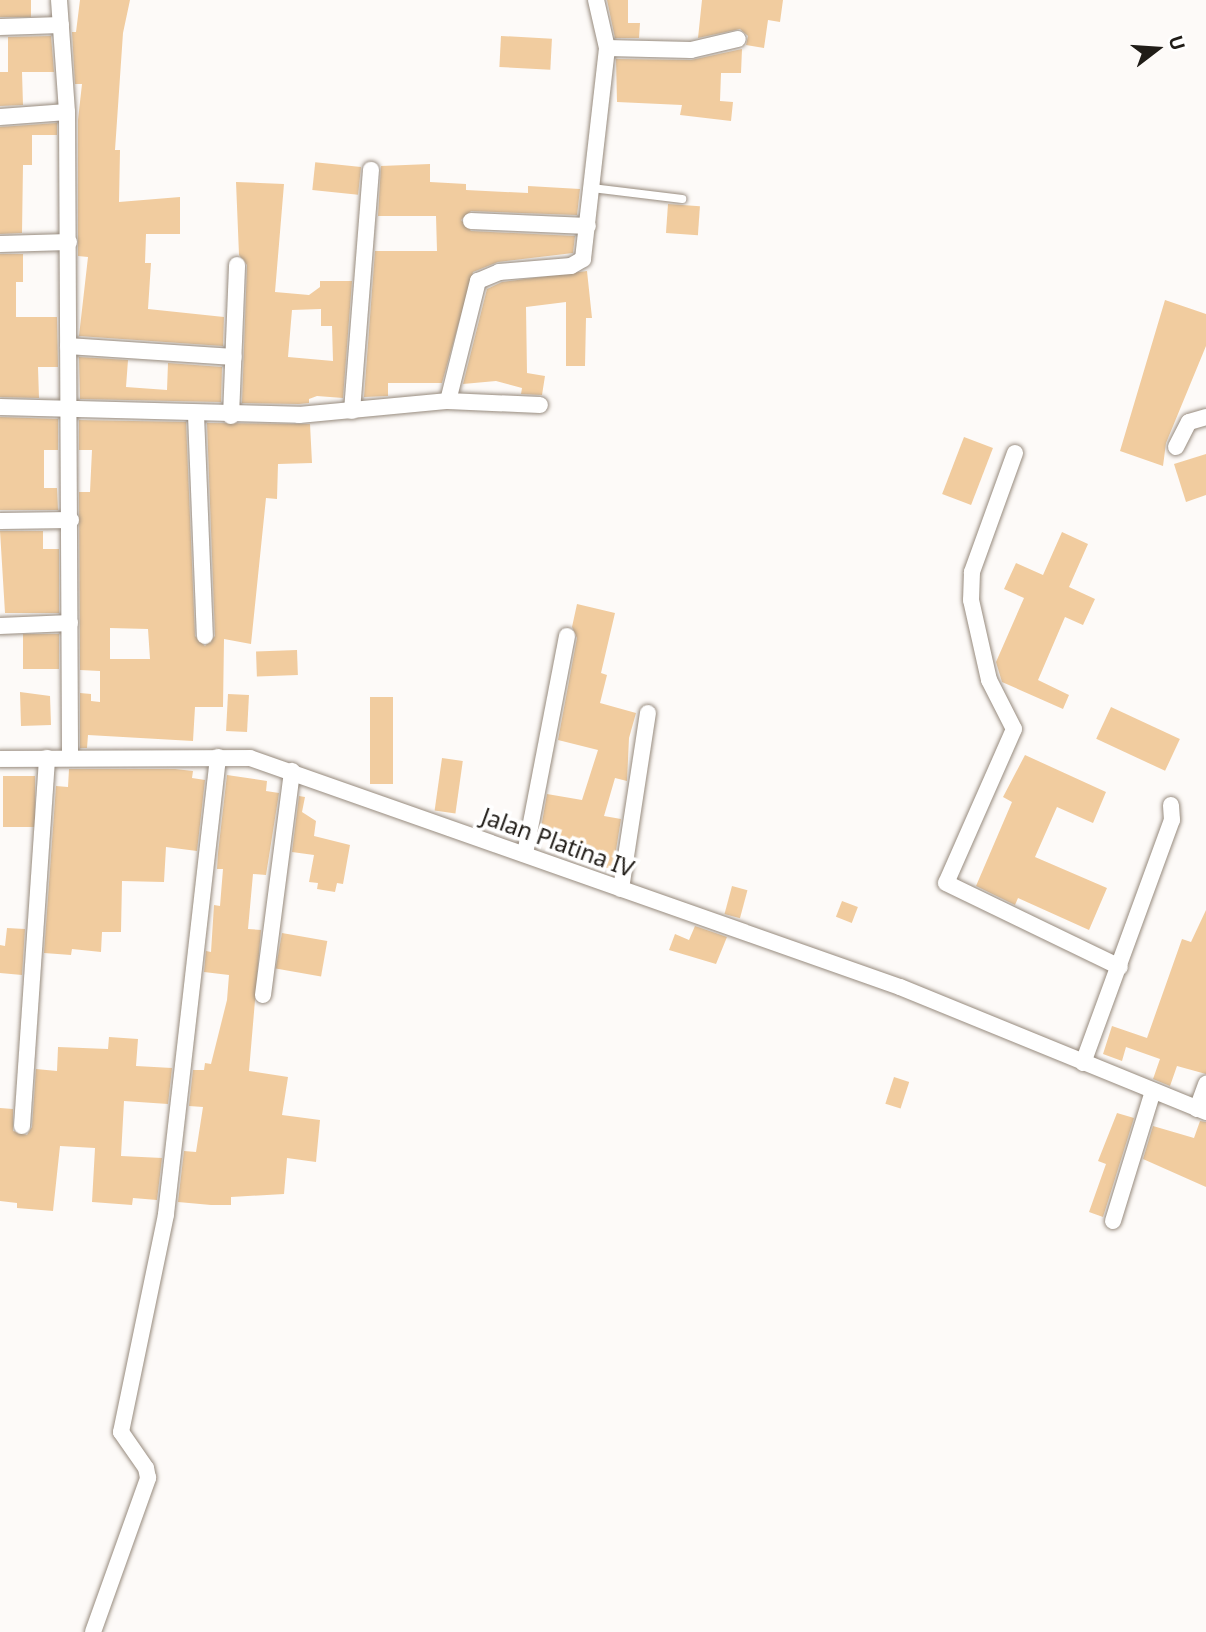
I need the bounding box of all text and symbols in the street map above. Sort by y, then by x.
north arrow [1122,14,1192,84]
text: U [1163,32,1192,54]
street label: Jalan Platina IV [478,802,638,882]

